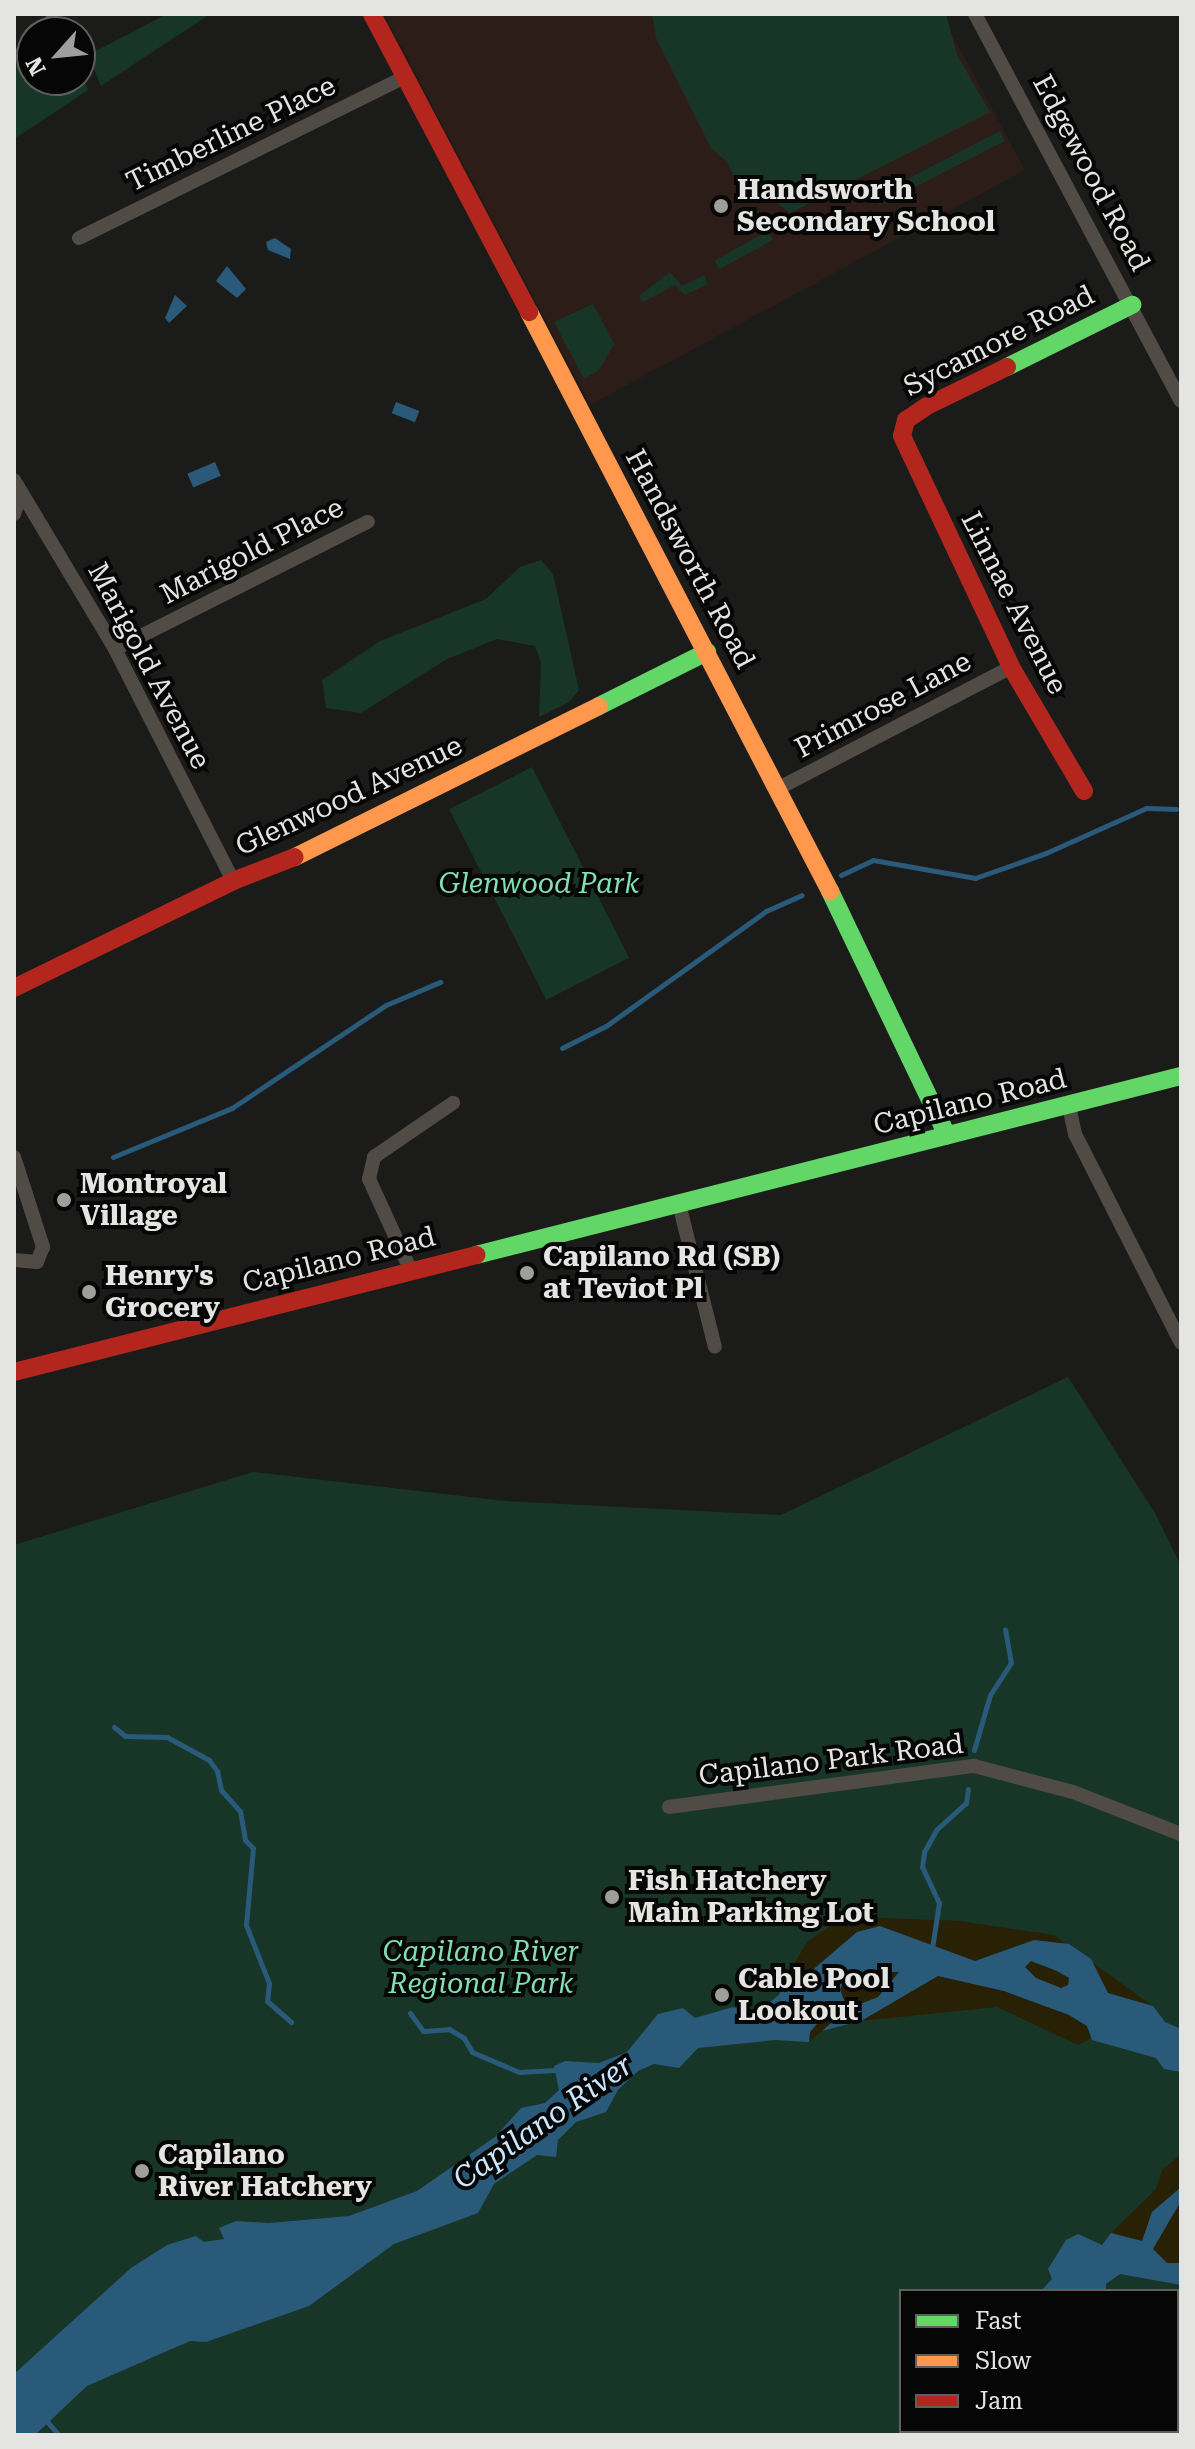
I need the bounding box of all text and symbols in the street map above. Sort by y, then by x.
north arrow [16,16,96,96]
text: N [21,53,51,79]
street label: Timberline Place [121,69,341,199]
street label: Edgewood Road [1025,69,1157,277]
place label: Handsworth Secondary School [737,173,995,239]
marker: Handsworth Secondary School [712,197,730,215]
street label: Sycamore Road [898,279,1100,403]
street label: Handsworth Road [618,444,762,674]
street label: Marigold Place [155,491,349,611]
street label: Linnae Avenue [954,506,1074,700]
street label: Marigold Avenue [81,557,217,775]
street label: Primrose Lane [789,645,977,765]
street label: Glenwood Avenue [230,729,468,863]
park label: Glenwood Park [439,867,639,901]
street label: Capilano Road [870,1062,1070,1142]
place label: Montroyal Village [80,1167,227,1233]
marker: Montroyal Village [55,1191,73,1209]
street label: Capilano Road [239,1220,439,1300]
place label: Capilano Rd (SB) at Teviot Pl [543,1240,780,1306]
place label: Henry's Grocery [105,1259,220,1325]
marker: Capilano Rd (SB) at Teviot Pl [518,1264,536,1282]
marker: Henry's Grocery [80,1283,98,1301]
street label: Capilano Park Road [697,1727,965,1793]
place label: Fish Hatchery Main Parking Lot [628,1864,874,1930]
marker: Fish Hatchery Main Parking Lot [603,1888,621,1906]
park label: Capilano River Regional Park [383,1935,579,2001]
place label: Cable Pool Lookout [738,1962,890,2028]
marker: Cable Pool Lookout [713,1986,731,2004]
water label: Capilano River [447,2047,639,2197]
place label: Capilano River Hatchery [158,2138,372,2204]
marker: Capilano River Hatchery [133,2162,151,2180]
legend [899,2289,1179,2433]
text: Fast [975,2307,1022,2335]
text: Slow [975,2347,1031,2375]
text: Jam [975,2387,1023,2415]

